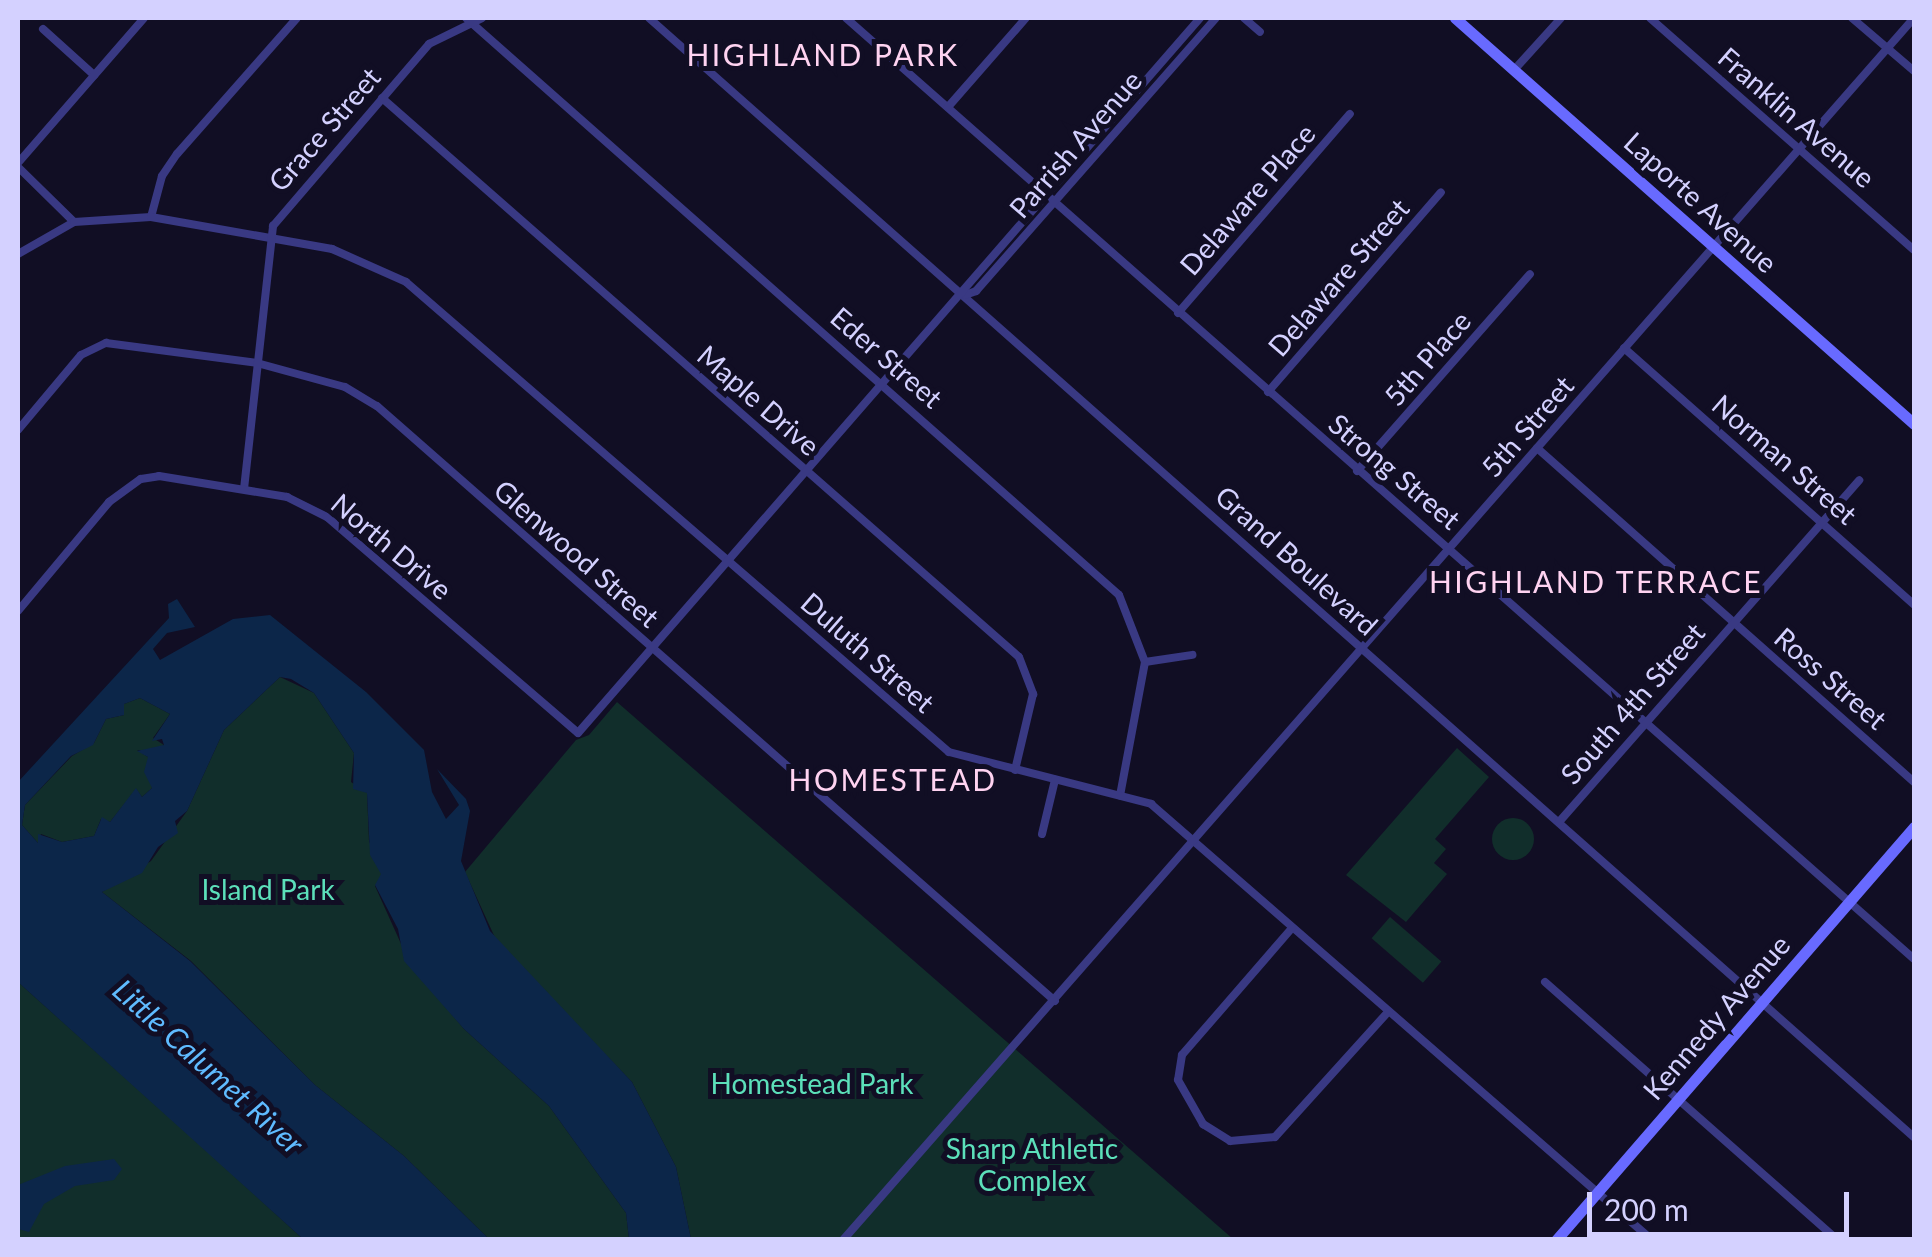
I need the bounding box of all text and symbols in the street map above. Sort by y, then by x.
district label: HIGHLAND PARK [686,36,960,72]
street label: Franklin Avenue [1712,40,1882,194]
street label: Grace Street [261,60,387,198]
street label: Parrish Avenue [1002,63,1148,225]
street label: Delaware Place [1172,117,1322,281]
street label: Laporte Avenue [1617,124,1785,280]
street label: Delaware Street [1261,192,1415,362]
street label: Eder Street [824,299,950,415]
street label: 5th Place [1377,304,1477,412]
street label: Maple Drive [691,338,827,462]
street label: 5th Street [1474,369,1580,483]
street label: Norman Street [1706,387,1864,531]
street label: Strong Street [1322,406,1468,536]
street label: Glenwood Street [488,472,666,634]
street label: Grand Boulevard [1209,478,1385,642]
street label: North Drive [325,486,459,606]
district label: HIGHLAND TERRACE [1429,563,1763,599]
street label: Duluth Street [795,585,941,719]
street label: South 4th Street [1553,616,1711,790]
street label: Ross Street [1768,620,1894,736]
district label: HOMESTEAD [788,761,998,797]
park label: Island Park [201,872,335,906]
street label: Kennedy Avenue [1635,927,1797,1107]
water label: Little Calumet River [106,971,312,1161]
park label: Homestead Park [711,1066,913,1100]
park label: Sharp Athletic Complex [945,1131,1119,1197]
scale bar [1592,1172,1854,1234]
text: 200 m [1604,1191,1689,1227]

